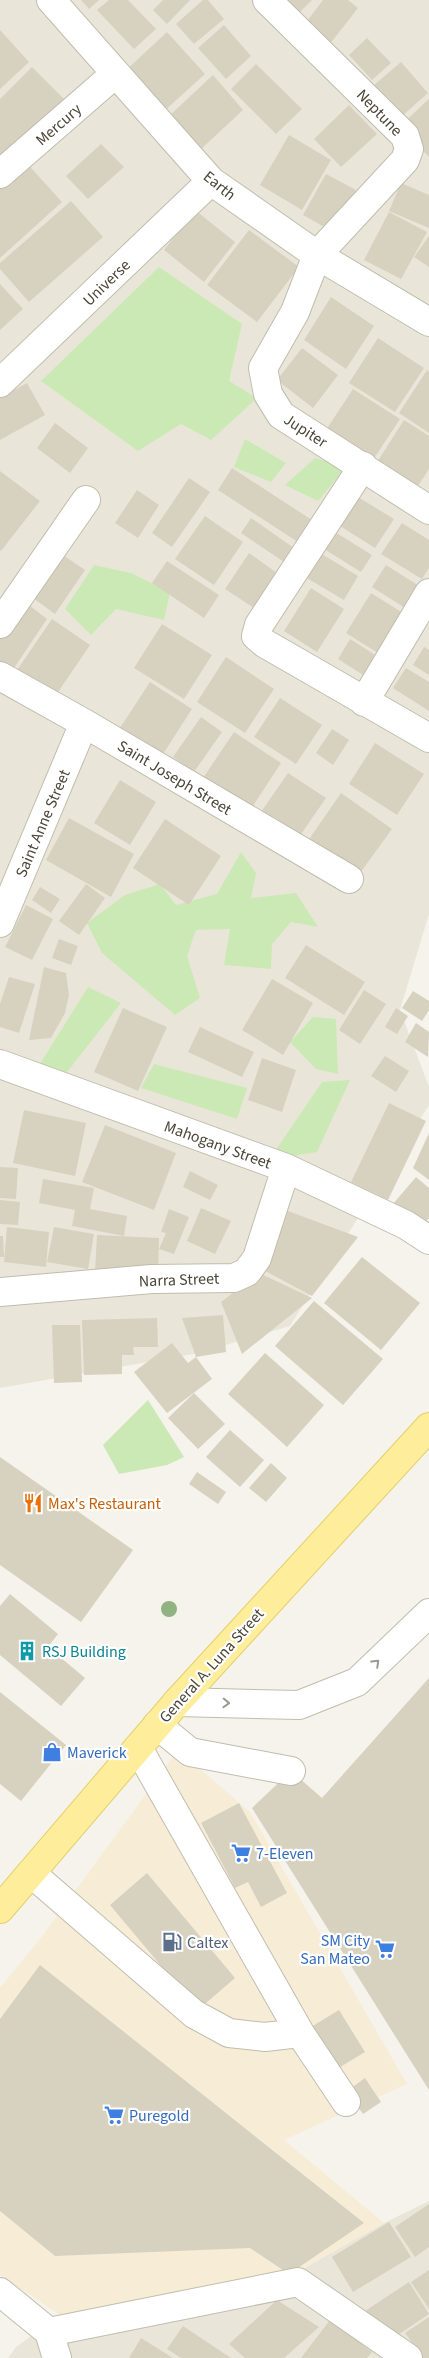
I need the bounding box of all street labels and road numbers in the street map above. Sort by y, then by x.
street label: Neptune [351,84,407,141]
street label: Mercury [31,98,87,151]
street label: Earth [198,166,240,206]
street label: Universe [78,254,135,311]
street label: Jupiter [279,409,332,453]
street label: Saint Joseph Street [113,735,236,821]
street label: Saint Anne Street [10,765,76,881]
street label: Mahogany Street [161,1115,275,1175]
street label: Narra Street [138,1268,220,1292]
street label: General A. Luna Street [154,1603,270,1728]

